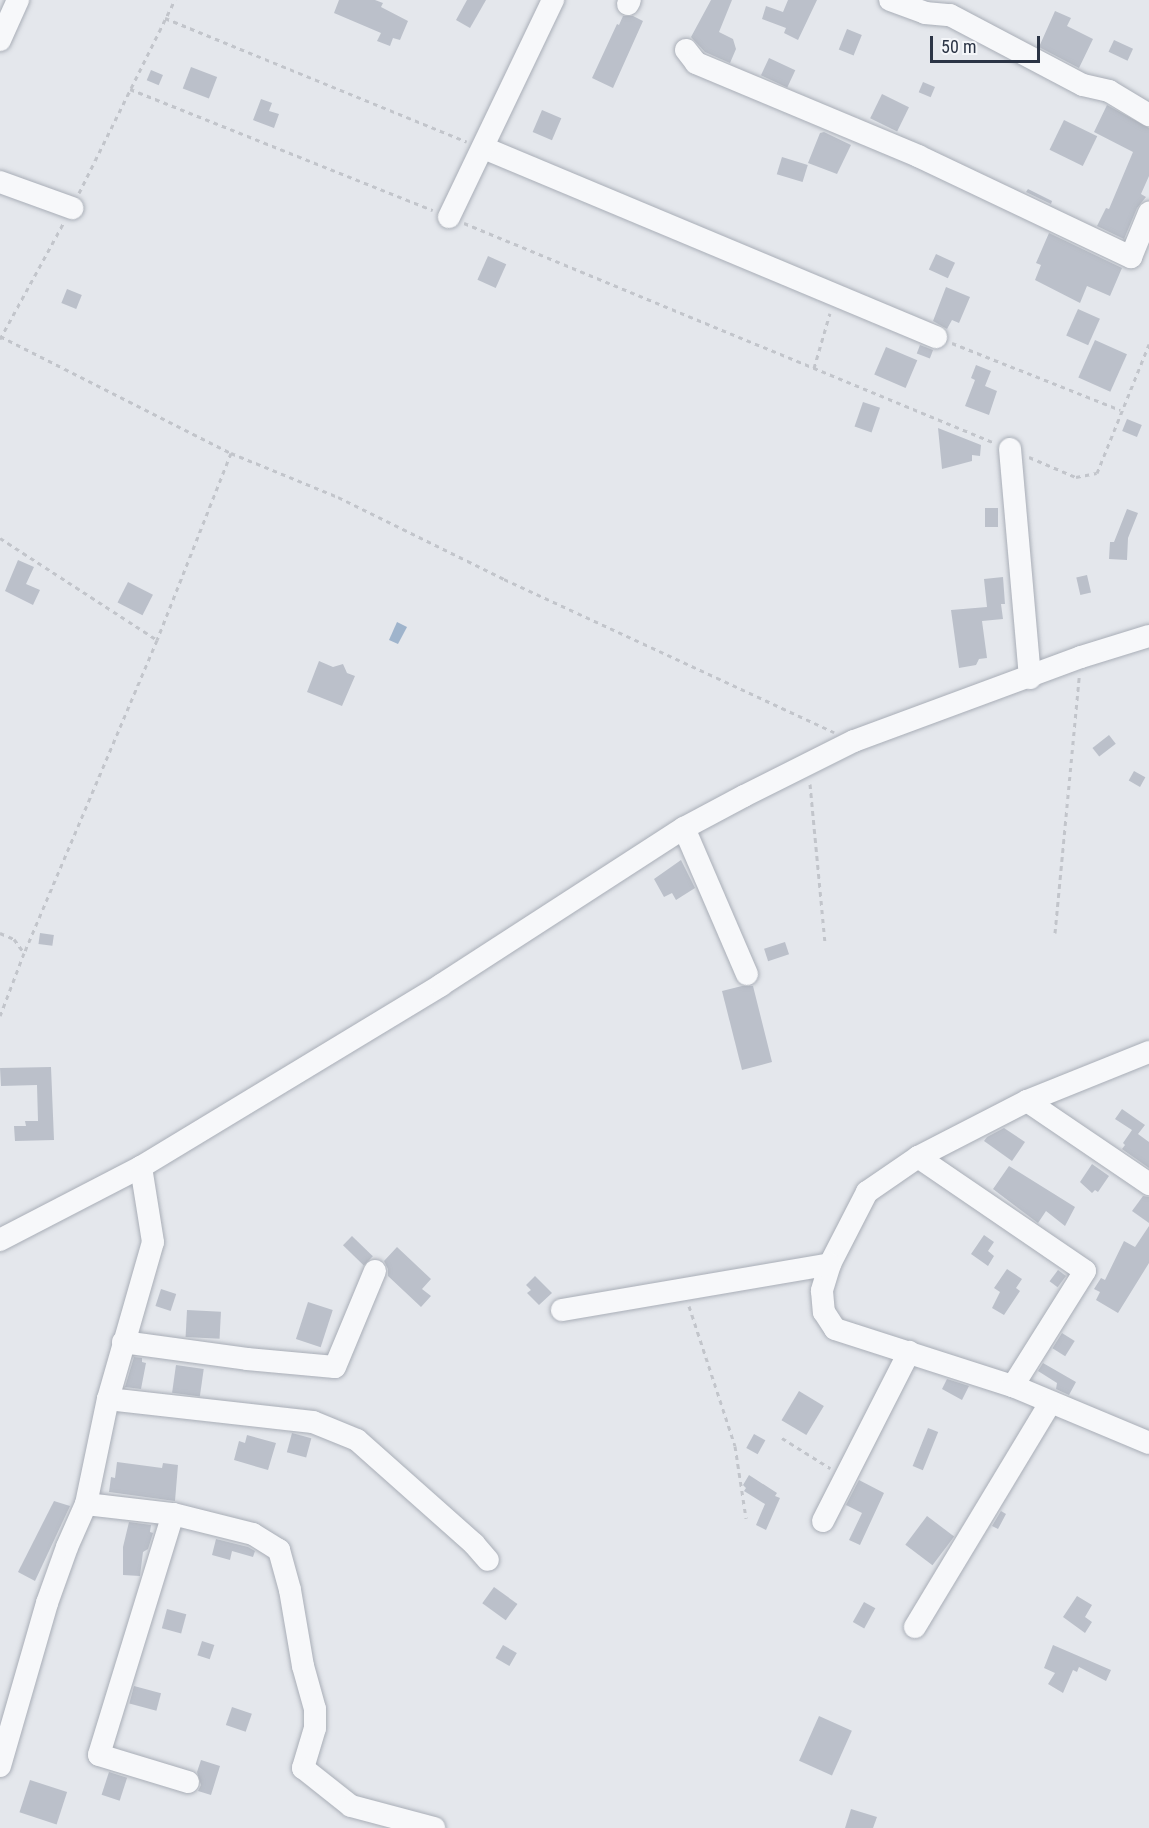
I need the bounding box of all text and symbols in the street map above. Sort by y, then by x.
scale bar [933,24,1042,62]
text: 50 m [941,36,976,57]

